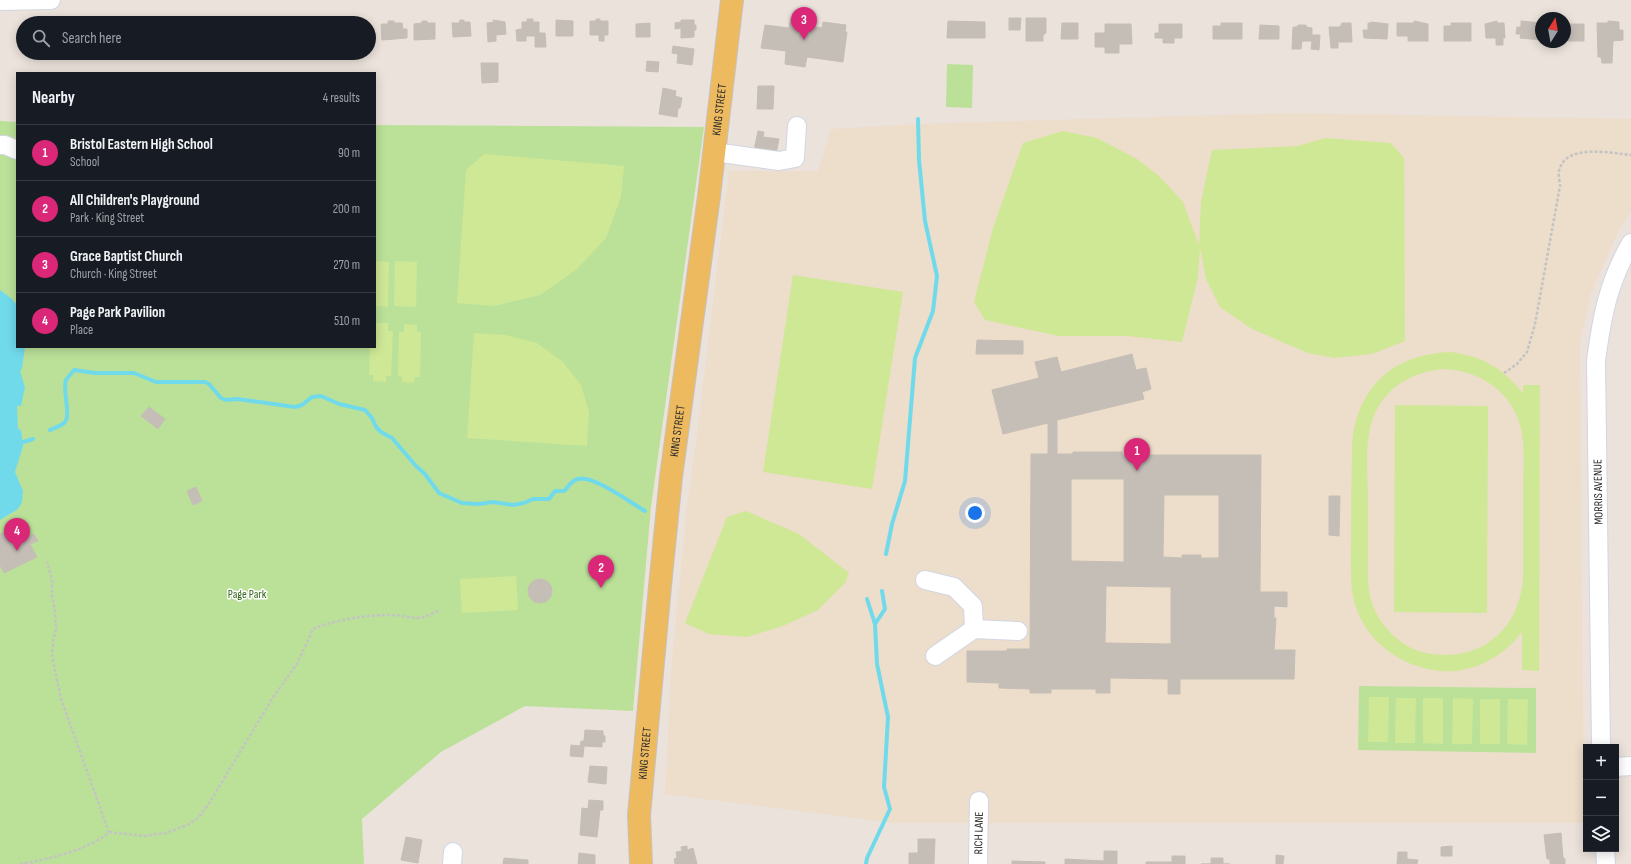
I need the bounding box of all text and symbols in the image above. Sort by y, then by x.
pin: 3 [791,7,817,40]
north arrow [1535,12,1571,48]
search box [16,16,376,60]
icon: search [30,27,52,49]
text: Search here [62,29,122,48]
street label: KING STREET [709,83,730,137]
text: Nearby [32,88,75,108]
text: 4 results [323,90,360,106]
text: Bristol Eastern High School [70,135,213,154]
text: 1 [42,145,48,161]
text: 90 m [338,145,360,161]
text: School [70,154,100,170]
text: All Children's Playground [70,191,200,210]
text: 2 [42,201,48,217]
text: 200 m [333,201,360,217]
text: Park · King Street [70,210,144,226]
text: Grace Baptist Church [70,247,183,266]
text: 3 [42,257,48,273]
text: 270 m [333,257,360,273]
text: Church · King Street [70,266,157,282]
text: Page Park Pavilion [70,303,165,322]
text: 4 [42,313,48,329]
text: 510 m [334,313,360,329]
text: Place [70,322,93,338]
street label: KING STREET [667,404,689,458]
pin: 1 [1124,438,1150,471]
street label: MORRIS AVENUE [1590,459,1607,525]
your location [965,503,985,523]
pin: 4 [4,518,30,551]
pin: 2 [588,555,614,588]
park label: Page Park [228,587,267,602]
street label: KING STREET [635,727,655,780]
map controls [1583,744,1619,852]
button: + [1583,744,1619,780]
button: − [1583,780,1619,816]
street label: RICH LANE [971,812,987,854]
button: layers [1583,816,1619,852]

